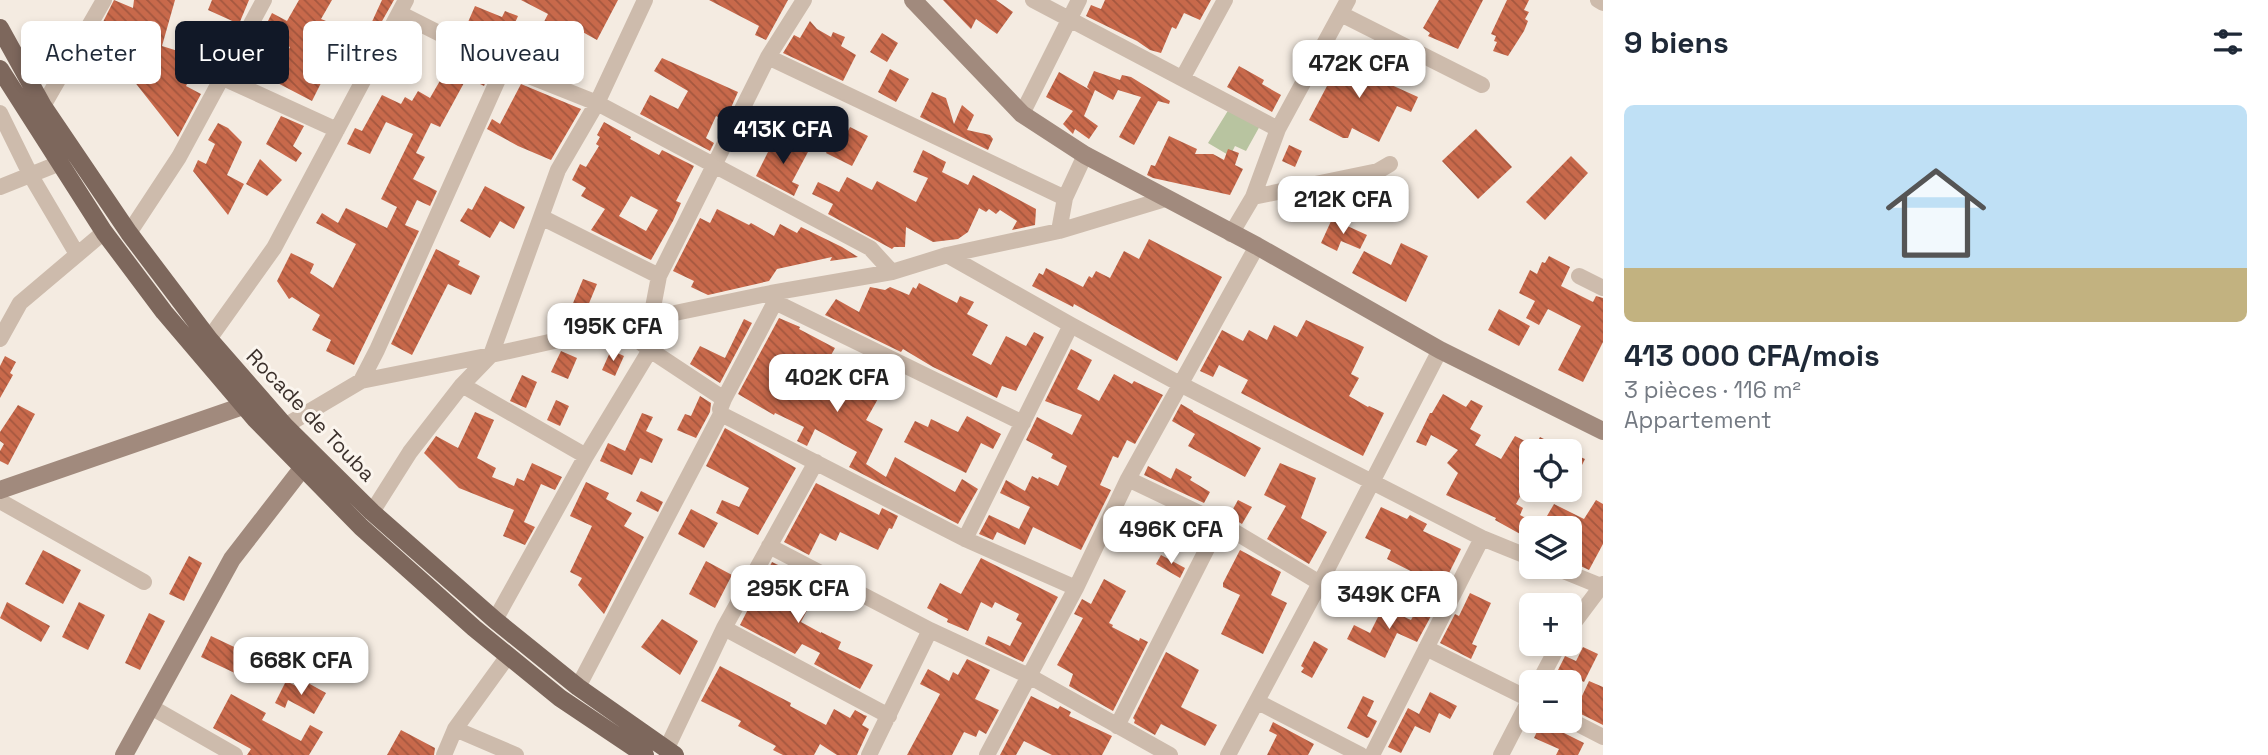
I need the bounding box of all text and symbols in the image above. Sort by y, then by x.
chip: Acheter [21,21,161,84]
chip: Louer [175,21,289,84]
chip: Filtres [303,21,422,84]
chip: Nouveau [436,21,584,84]
text: 9 biens [1624,23,1729,62]
icon: filters [2209,23,2247,61]
pin: 472K CFA [1287,41,1431,100]
text: 472K CFA [1309,48,1409,78]
pin: 413K CFA [711,106,855,166]
text: 413K CFA [733,114,833,144]
icon: home [1873,150,1999,276]
pin: 212K CFA [1271,176,1415,236]
text: 212K CFA [1294,184,1392,214]
pin: 195K CFA [541,304,685,363]
text: 195K CFA [563,311,663,341]
text: 413 000 CFA/mois [1624,336,1880,375]
street label: Rocade de Touba [241,343,381,487]
pin: 402K CFA [765,354,909,414]
text: 402K CFA [785,362,889,392]
text: 3 pièces · 116 m² [1624,375,1801,405]
text: Appartement [1624,405,1772,435]
map controls [1519,439,1582,733]
button: locate [1519,439,1582,502]
pin: 496K CFA [1099,506,1243,566]
text: 496K CFA [1119,514,1223,544]
button: layers [1519,516,1582,579]
pin: 295K CFA [726,566,870,625]
pin: 349K CFA [1317,572,1461,631]
text: 295K CFA [747,573,849,603]
text: 349K CFA [1337,579,1441,609]
button: + [1519,593,1582,656]
pin: 668K CFA [229,638,373,697]
text: 668K CFA [249,645,353,675]
button: − [1519,670,1582,733]

